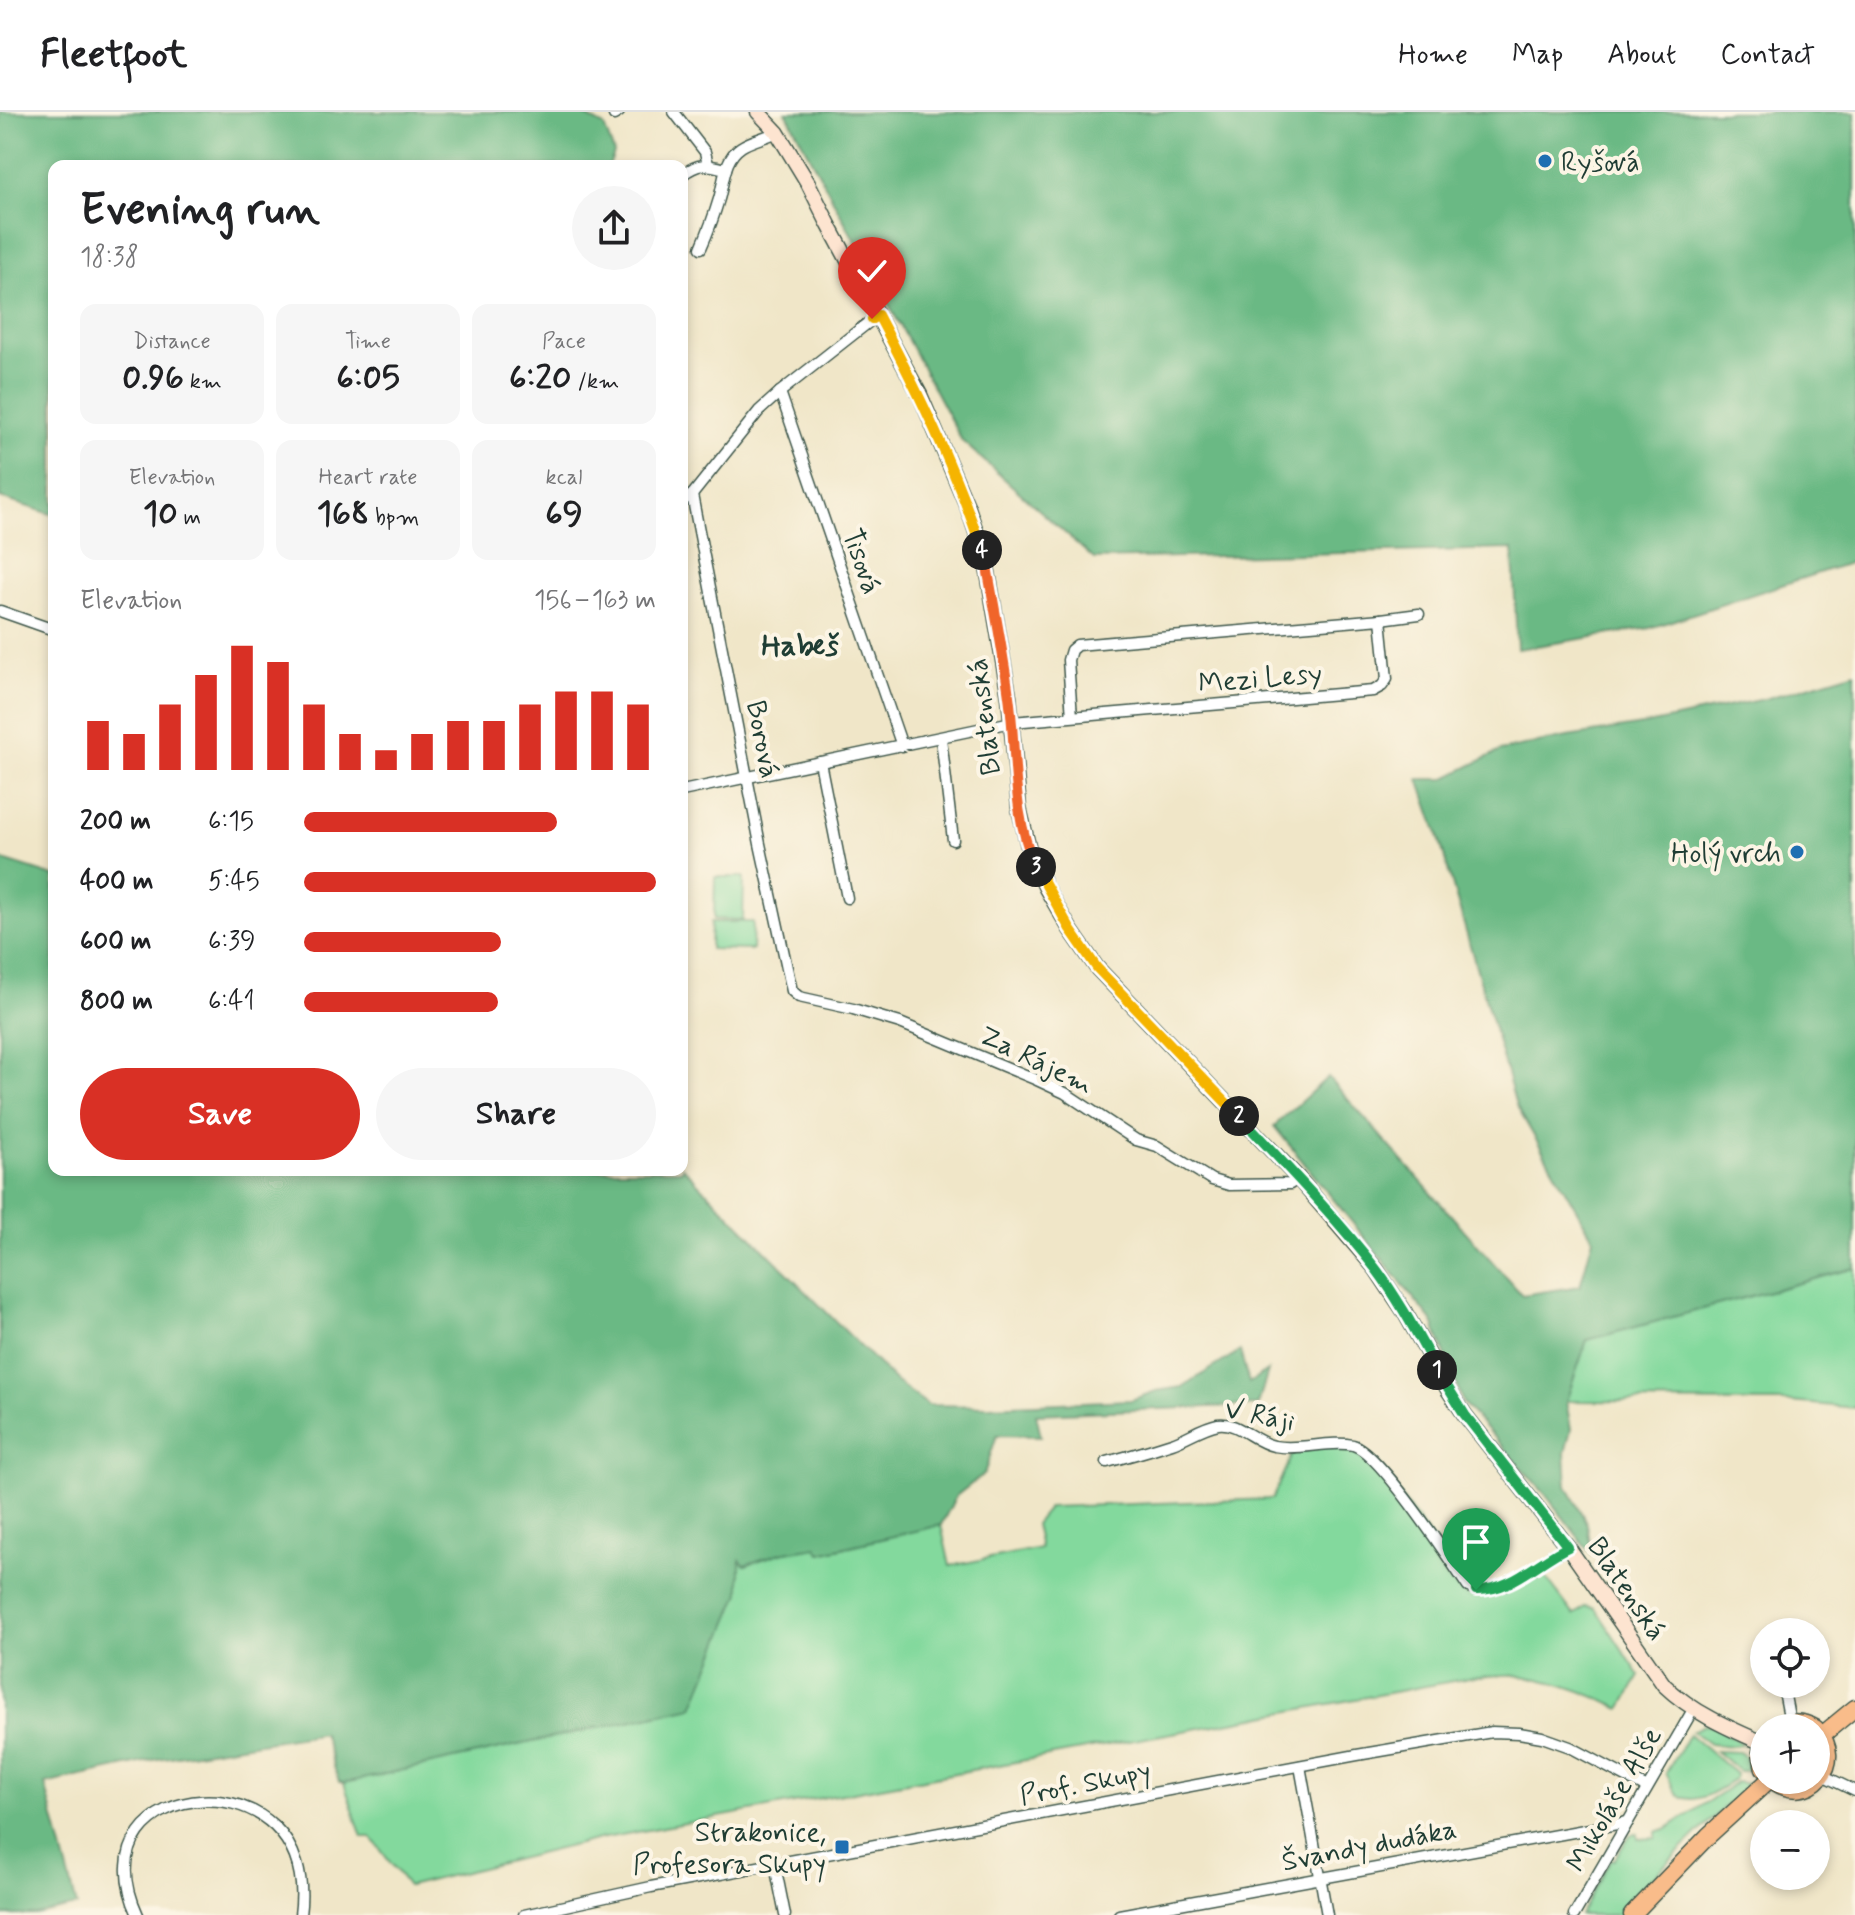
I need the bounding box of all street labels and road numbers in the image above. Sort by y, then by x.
street label: Tisová [832,524,889,600]
street label: Blatenská [960,656,1011,777]
street label: Mezi Lesy [1197,656,1324,703]
street label: Borová [736,698,787,781]
street label: Za Rájem [973,1018,1099,1105]
street label: V Ráji [1221,1392,1298,1441]
street label: Blatenská [1578,1530,1674,1648]
street label: Mikoláše Alše [1559,1721,1672,1879]
street label: Prof. Skupy [1017,1754,1154,1815]
street label: Švandy dudáka [1279,1811,1460,1882]

